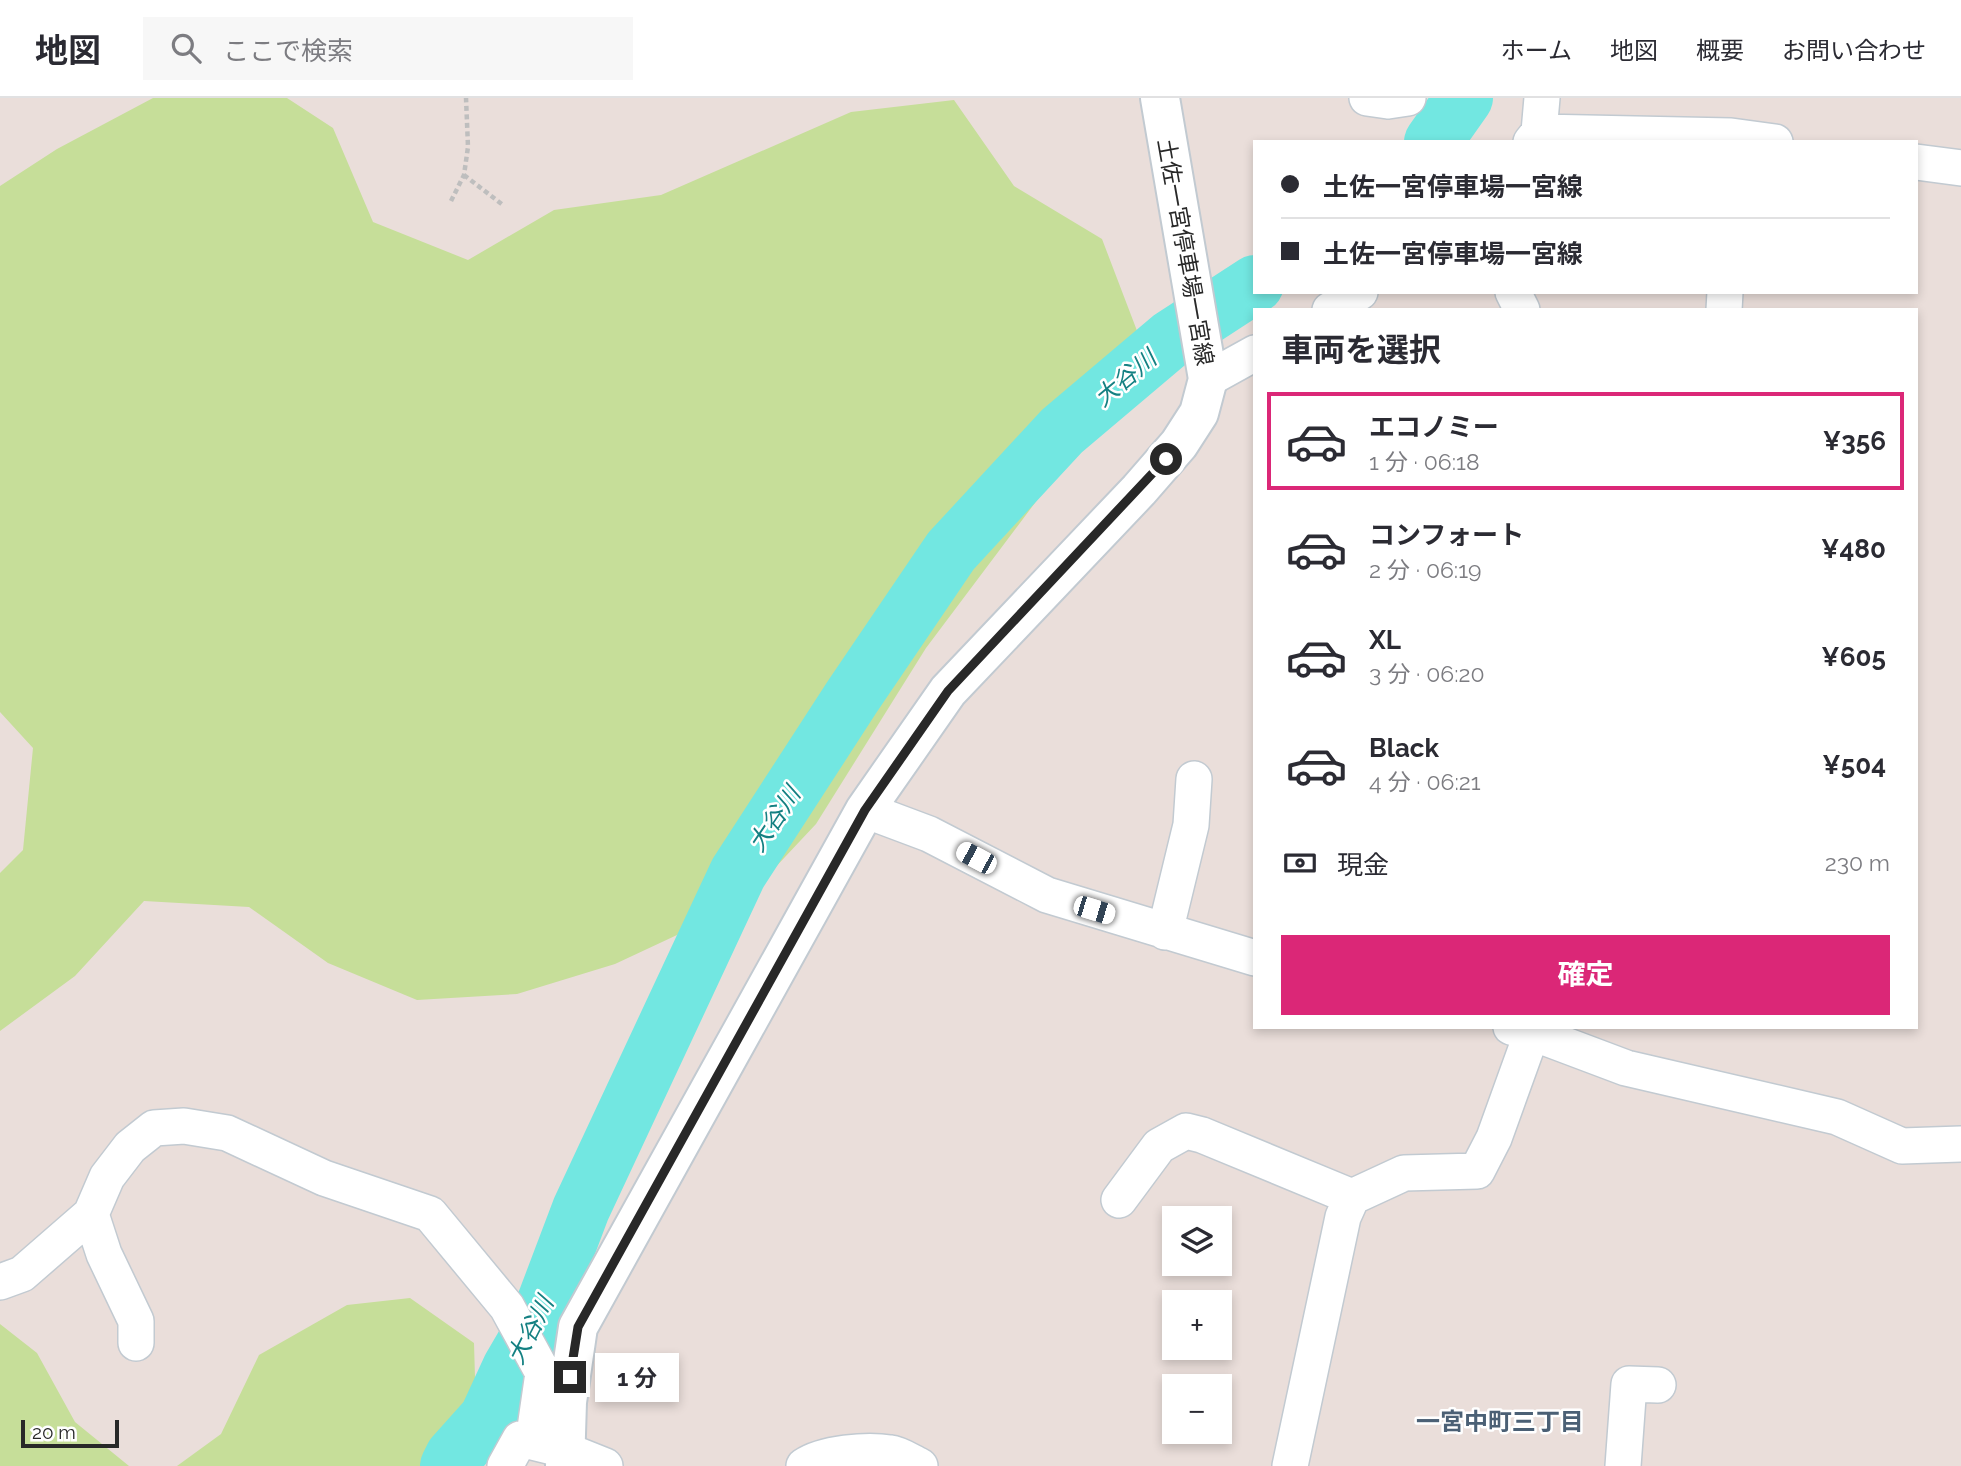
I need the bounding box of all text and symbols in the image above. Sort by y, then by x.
search box [143,17,633,80]
icon: search [167,29,205,67]
text: 地図 [35,31,101,70]
text: ここで検索 [223,36,353,66]
text: ホーム [1501,36,1572,65]
text: 地図 [1610,36,1658,65]
text: 概要 [1696,36,1744,65]
text: お問い合わせ [1782,36,1926,65]
street label: 土佐一宮停車場一宮線 [1153,136,1219,368]
text: 土佐一宮停車場一宮線 [1323,172,1583,202]
text: 土佐一宮停車場一宮線 [1323,239,1583,269]
text: 車両を選択 [1281,331,1441,368]
water label: 大谷川 [1088,342,1164,412]
icon: car [1285,410,1348,473]
text: エコノミー [1369,412,1499,442]
text: ¥356 [1823,426,1886,456]
route start [1150,443,1182,475]
text: 1 分 · 06:18 [1369,448,1480,475]
icon: car [1285,518,1348,581]
text: コンフォート [1369,520,1524,550]
text: ¥480 [1821,534,1886,564]
text: 2 分 · 06:19 [1369,556,1482,583]
text: XL [1369,625,1401,655]
icon: car [1285,626,1348,689]
text: ¥605 [1821,642,1886,672]
text: 3 分 · 06:20 [1369,660,1485,687]
text: Black [1369,733,1439,763]
icon: car [1285,734,1348,797]
text: ¥504 [1822,750,1886,780]
text: 4 分 · 06:21 [1369,768,1481,795]
water label: 大谷川 [742,779,808,857]
car [953,839,1000,877]
icon: cash [1281,844,1319,882]
text: 230 m [1825,849,1890,876]
text: 現金 [1337,850,1389,880]
car [1071,894,1118,926]
button: 確定 [1281,935,1890,1015]
map controls [1162,1206,1232,1444]
button: layers [1162,1206,1232,1276]
water label: 大谷川 [501,1289,561,1369]
button: + [1162,1290,1232,1360]
callout: 1 分 [594,1352,678,1402]
route end [554,1361,586,1393]
text: 1 分 [617,1364,657,1391]
button: − [1162,1374,1232,1444]
district label: 一宮中町三丁目 [1416,1407,1584,1436]
scale bar [21,1417,119,1449]
text: 20 m [32,1421,76,1443]

